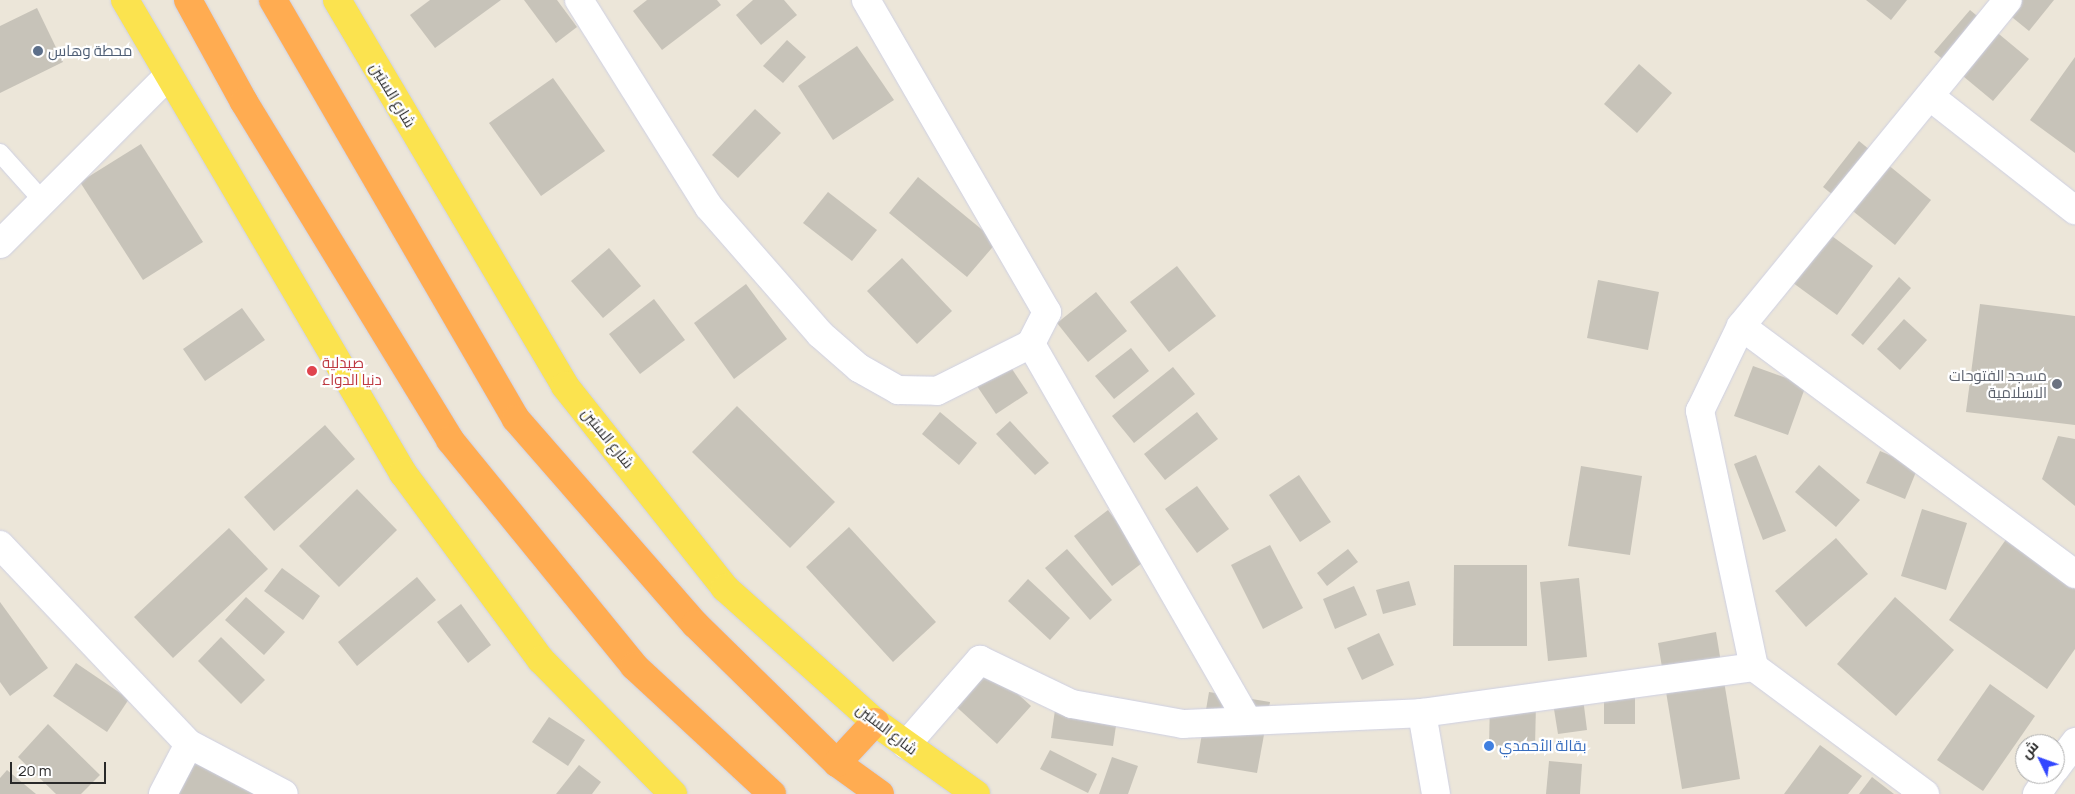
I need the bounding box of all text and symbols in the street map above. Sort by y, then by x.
place label: محطة وهاس [48,42,132,60]
marker: محطة وهاس [32,45,44,57]
street label: شارع الستين [367,59,419,131]
place label: صيدلية دنيا الدواء [322,353,382,388]
marker: صيدلية دنيا الدواء [306,365,318,377]
place label: مسجد الفتوحات الاسلامية [1949,366,2047,401]
marker: مسجد الفتوحات الاسلامية [2051,378,2063,390]
street label: شارع الستين [578,404,638,472]
street label: شارع الستين [853,700,921,758]
north arrow [2015,734,2065,784]
text: ش [2016,736,2042,762]
place label: بقالة الأحمدي [1499,737,1586,755]
marker: بقالة الأحمدي [1483,740,1495,752]
scale bar [12,752,109,784]
text: 20 m [18,760,51,781]

